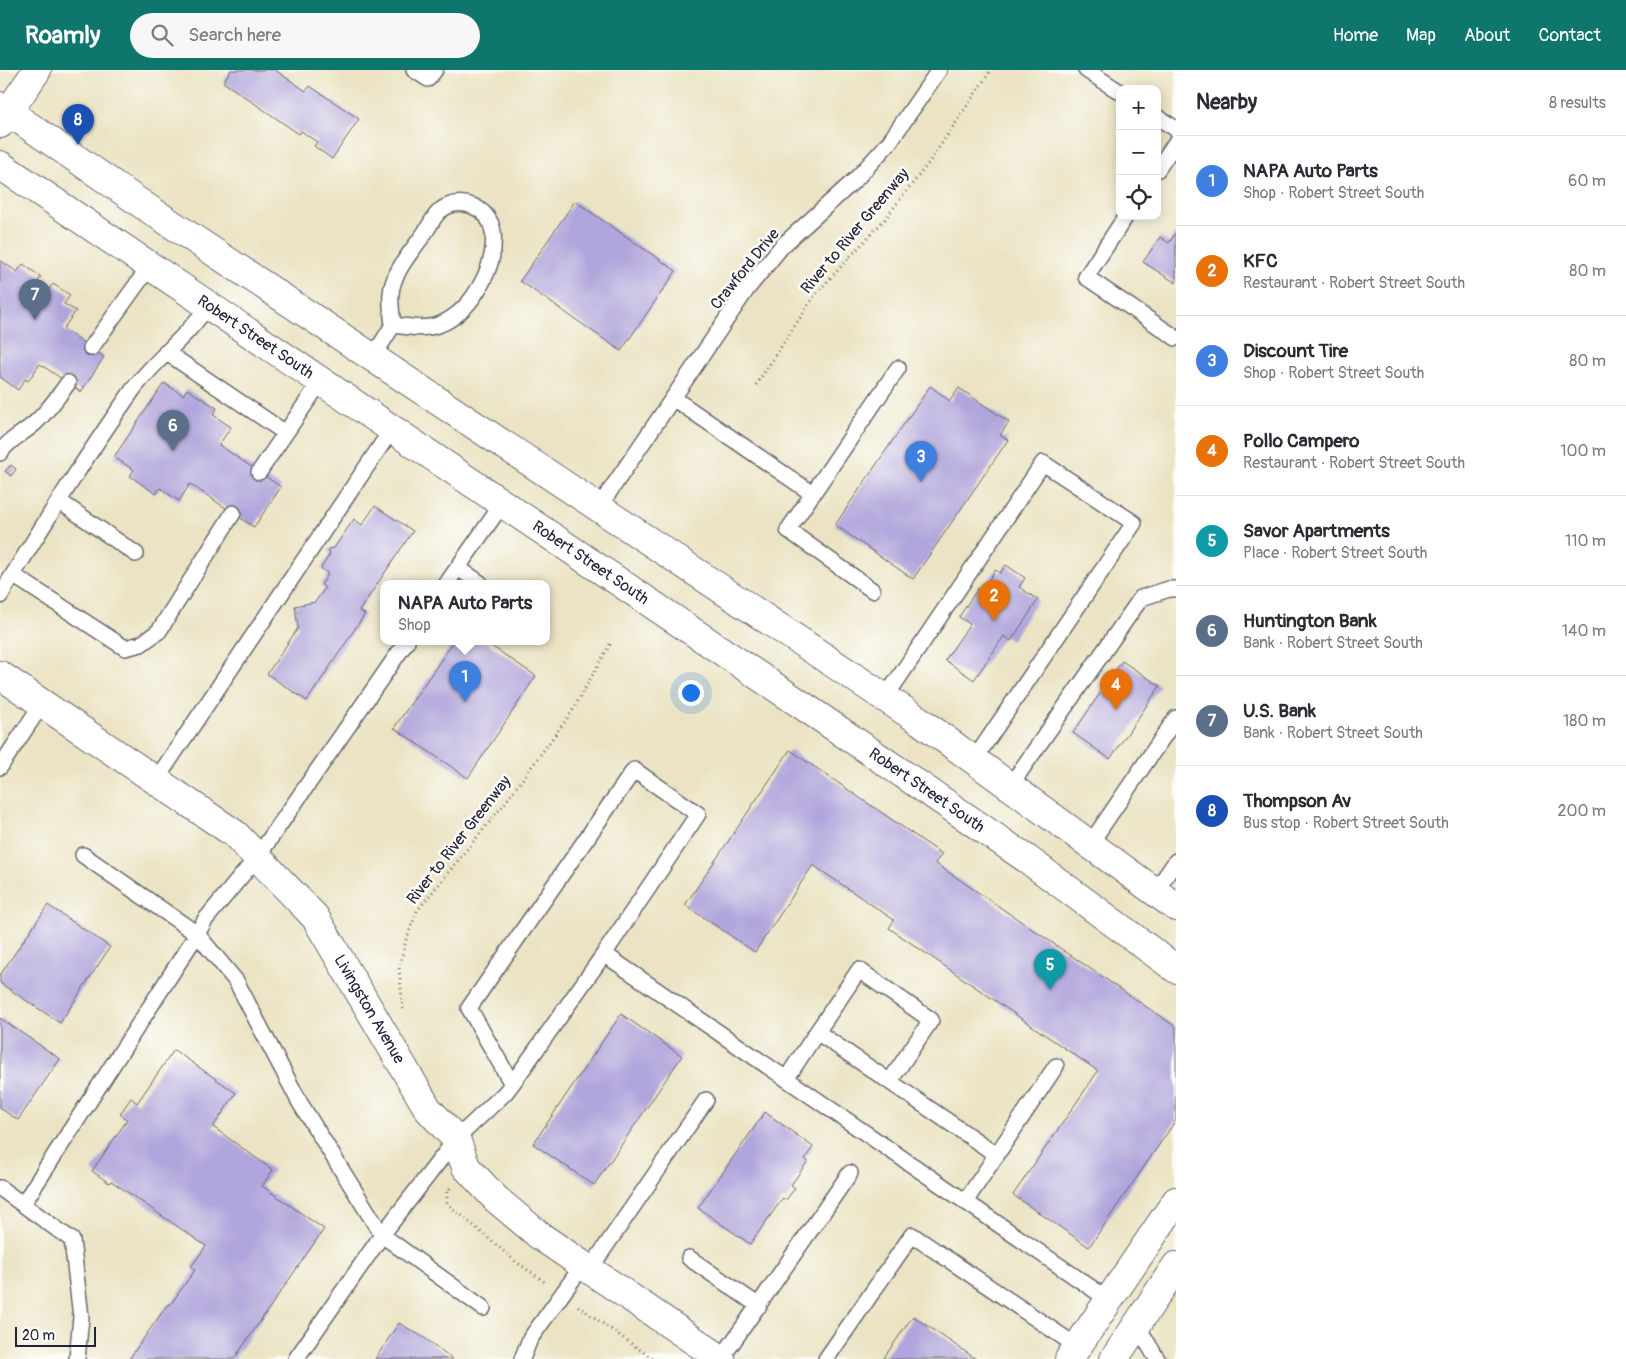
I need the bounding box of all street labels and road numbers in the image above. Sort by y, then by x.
street label: River to River Greenway [797,164,913,298]
street label: Crawford Drive [706,224,784,314]
street label: Robert Street South [193,291,317,383]
street label: Robert Street South [529,516,653,609]
street label: Robert Street South [865,744,989,837]
street label: River to River Greenway [403,772,516,908]
street label: Livingston Avenue [329,951,409,1067]

